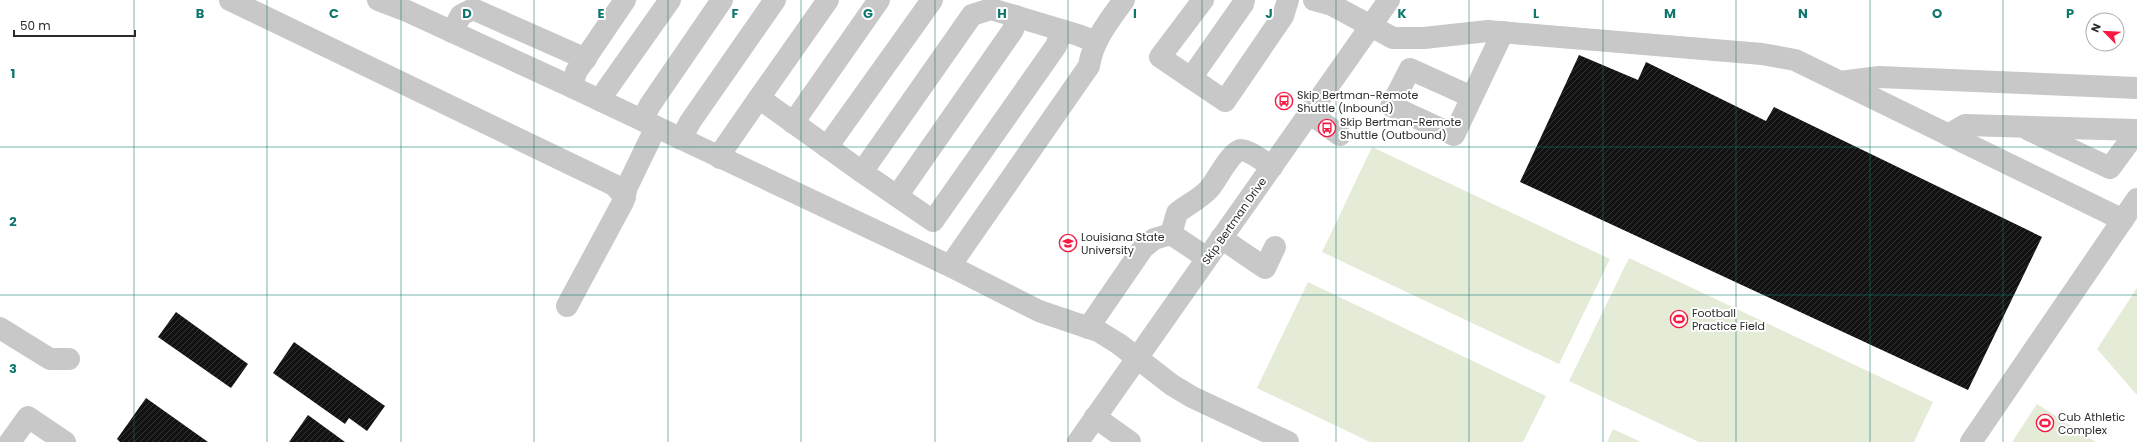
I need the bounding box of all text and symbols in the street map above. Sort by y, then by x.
text: B [196,4,205,23]
text: C [329,4,339,23]
text: D [462,4,472,23]
text: E [597,4,605,23]
text: F [731,4,739,23]
text: G [863,4,873,23]
text: H [997,4,1007,23]
text: I [1133,4,1137,23]
text: J [1265,4,1273,23]
text: K [1397,4,1407,23]
text: L [1533,4,1539,23]
text: M [1664,4,1676,23]
text: N [1798,4,1808,23]
text: O [1932,4,1942,23]
text: P [2066,4,2074,23]
scale bar [14,12,135,38]
north arrow [2085,12,2125,52]
text: 50 m [20,17,51,34]
text: N [2087,21,2105,35]
text: 1 [11,64,15,83]
place label: Skip Bertman-Remote Shuttle (Inbound) [1297,87,1419,116]
bus stop icon: Skip Bertman-Remote Shuttle (Inbound) [1274,91,1294,111]
place label: Skip Bertman-Remote Shuttle (Outbound) [1340,114,1462,143]
bus stop icon: Skip Bertman-Remote Shuttle (Outbound) [1317,118,1337,138]
street label: Skip Bertman Drive [1198,174,1270,268]
text: 2 [9,212,17,231]
place label: Louisiana State University [1081,229,1165,258]
school or university icon: Louisiana State University [1058,233,1078,253]
place label: Football Practice Field [1692,305,1765,334]
sports icon: Football Practice Field [1669,309,1689,329]
text: 3 [9,359,17,378]
place label: Cub Athletic Complex [2058,409,2126,438]
sports icon: Cub Athletic Complex [2035,413,2055,433]

